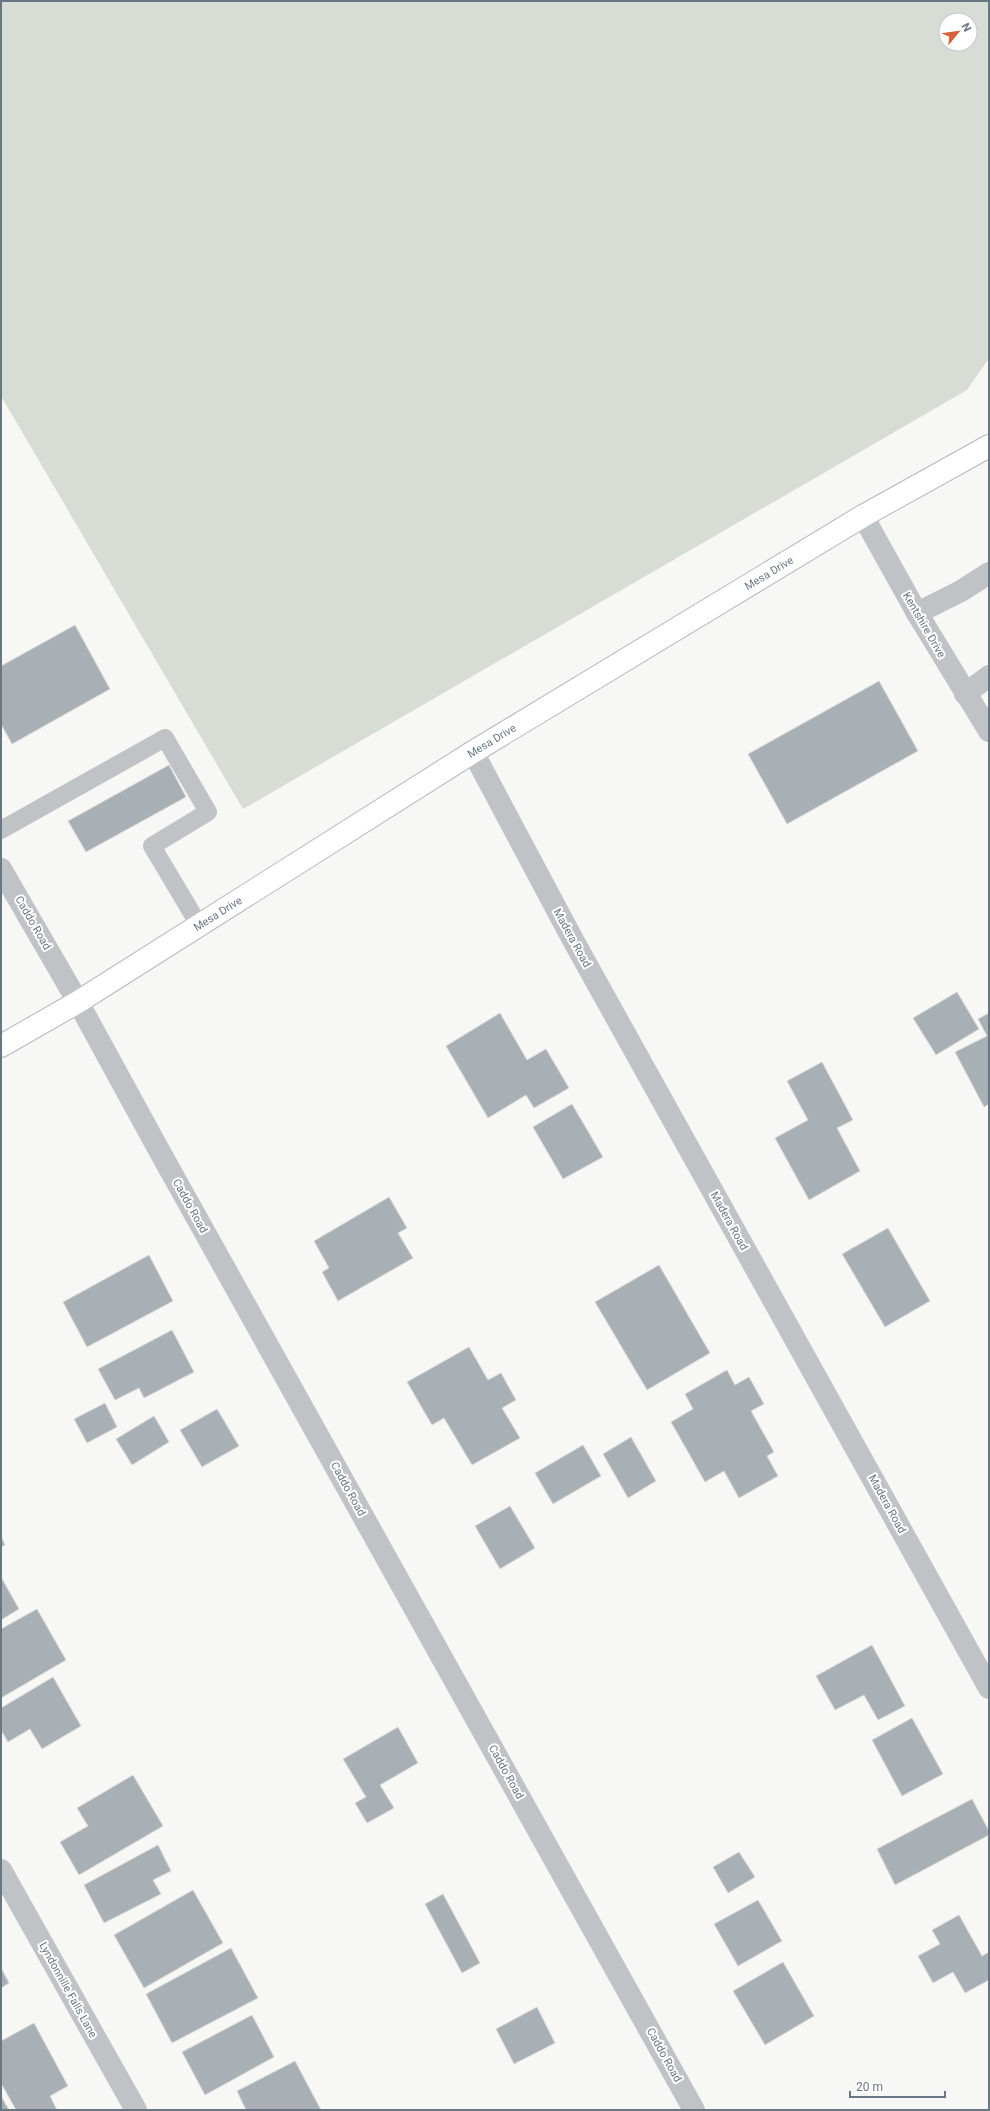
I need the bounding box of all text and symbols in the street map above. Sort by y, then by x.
north arrow [938,12,978,52]
text: N [959,21,974,34]
street label: Mesa Drive [742,553,796,593]
street label: Kentshire Drive [900,590,948,660]
street label: Mesa Drive [465,721,519,760]
street label: Mesa Drive [191,893,244,934]
street label: Caddo Road [12,894,54,952]
street label: Madera Road [551,906,593,970]
street label: Caddo Road [170,1177,210,1235]
street label: Madera Road [708,1189,750,1253]
street label: Caddo Road [328,1460,368,1518]
street label: Madera Road [866,1472,908,1536]
street label: Caddo Road [486,1743,526,1801]
street label: Lyndonnille Falls Lane [36,1940,100,2040]
street label: Caddo Road [644,2026,684,2084]
scale bar [850,2073,945,2099]
text: 20 m [856,2080,883,2094]

